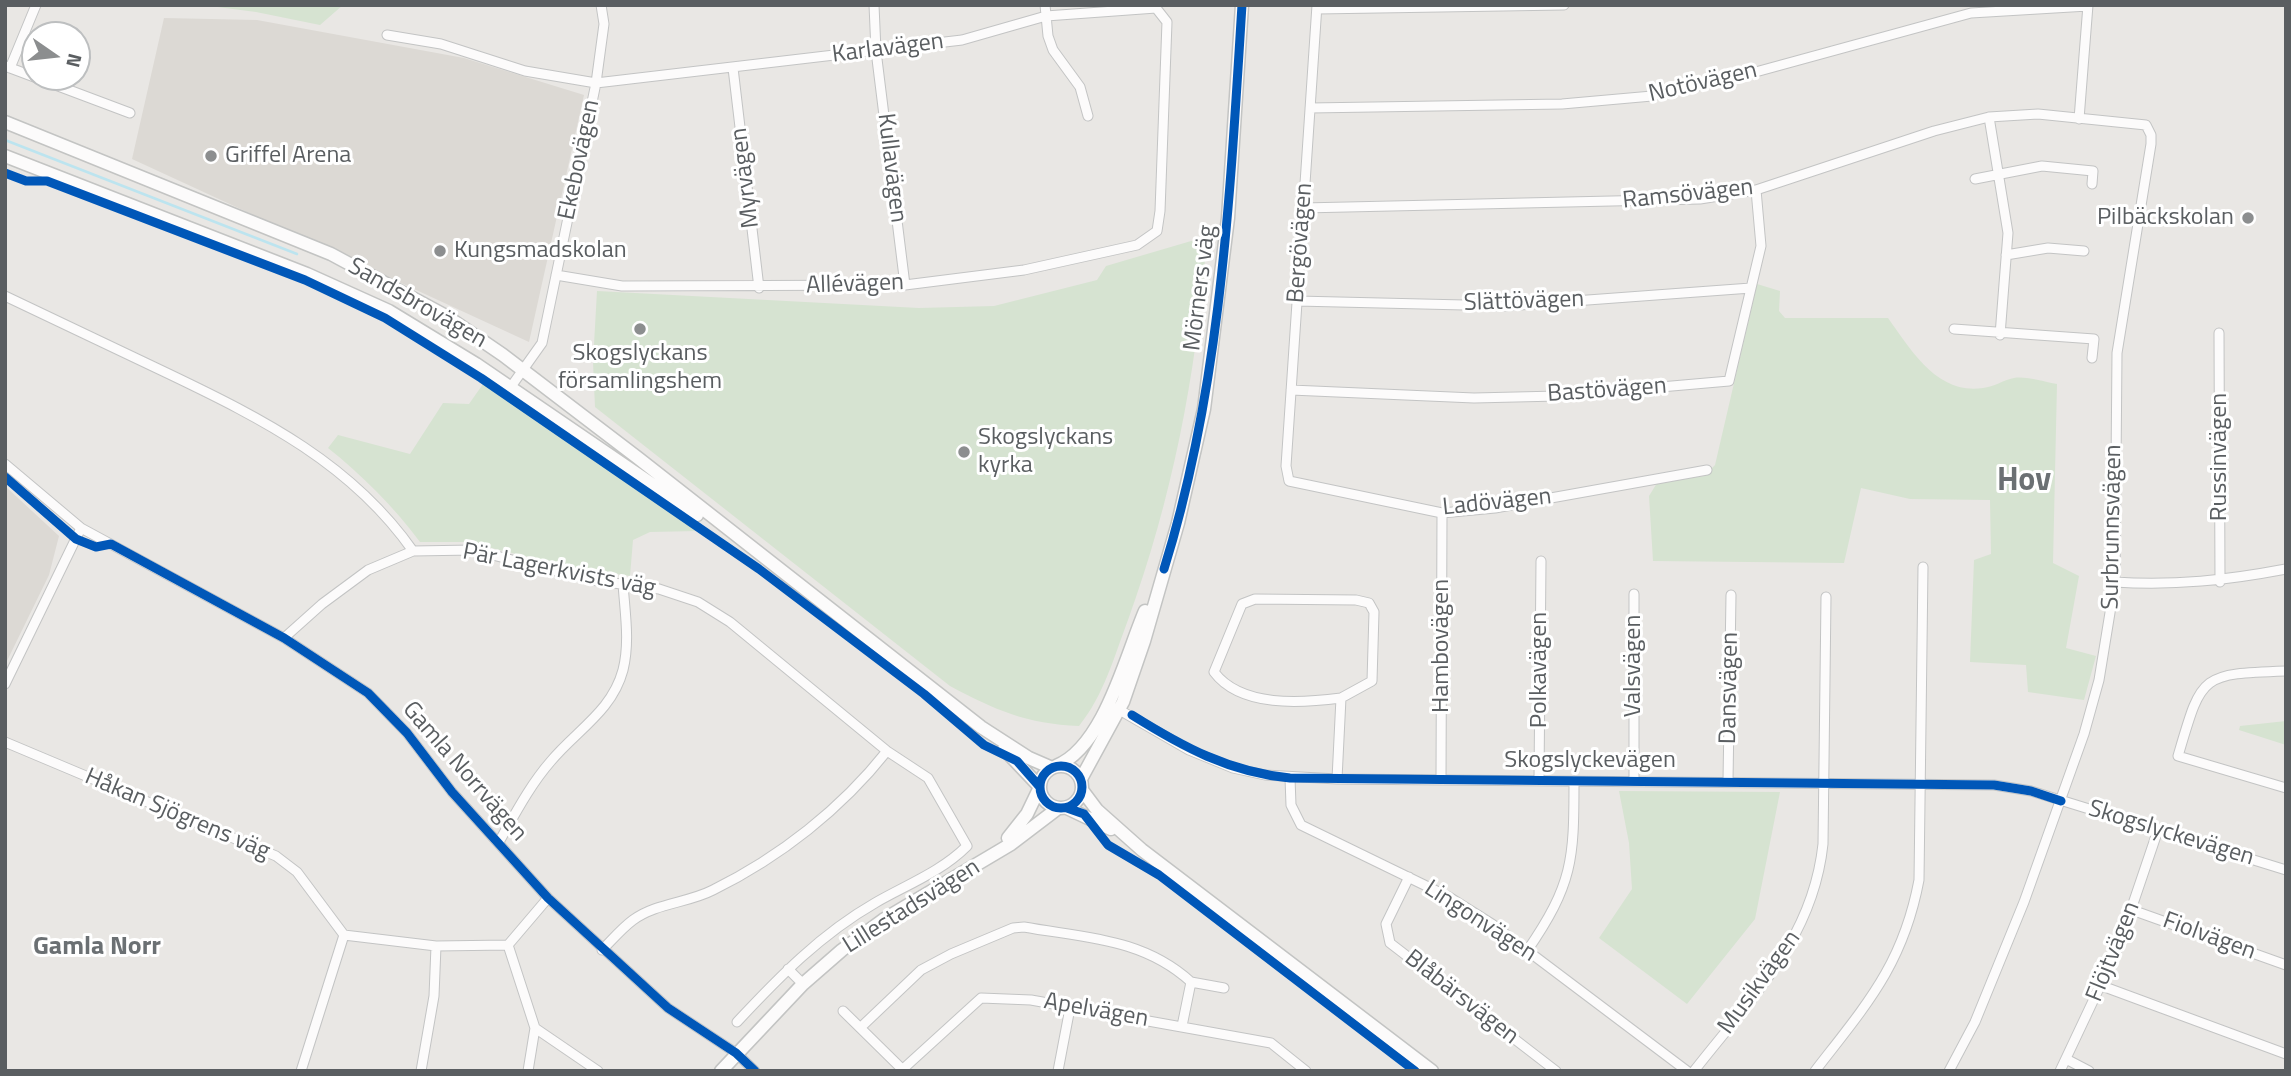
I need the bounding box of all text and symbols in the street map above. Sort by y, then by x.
north arrow [21,21,91,91]
street label: Karlavägen [831,28,945,70]
text: N [59,51,91,71]
street label: Notövägen [1646,57,1760,109]
street label: Ekebovägen [553,97,607,223]
street label: Kullavägen [870,112,912,224]
street label: Myrvägen [726,126,766,230]
place label: Griffel Arena [225,142,351,170]
marker: Griffel Arena [203,148,219,164]
street label: Ramsövägen [1621,174,1755,216]
street label: Bergövägen [1282,182,1320,304]
place label: Pilbäckskolan [2097,204,2234,232]
marker: Pilbäckskolan [2240,210,2256,226]
street label: Mörners väg [1179,223,1223,353]
place label: Kungsmadskolan [454,237,627,265]
marker: Kungsmadskolan [432,243,448,259]
street label: Sandsbrovägen [342,253,492,355]
street label: Allévägen [806,269,904,301]
street label: Slättövägen [1463,286,1585,318]
marker: Skogslyckans församlingshem [632,321,648,337]
place label: Skogslyckans församlingshem [558,340,722,396]
street label: Bastövägen [1546,372,1668,410]
street label: Russinvägen [2206,393,2234,521]
place label: Skogslyckans kyrka [978,424,1113,480]
marker: Skogslyckans kyrka [956,444,972,460]
street label: Surbrunnsvägen [2097,444,2129,610]
district label: Hov [1997,463,2051,501]
street label: Ladövägen [1441,483,1553,523]
street label: Pär Lagerkvists väg [460,538,658,604]
street label: Hambovägen [1428,579,1456,713]
street label: Polkavägen [1526,612,1554,728]
street label: Valsvägen [1620,615,1648,717]
street label: Dansvägen [1715,632,1745,744]
street label: Gamla Norrvägen [395,696,533,848]
street label: Skogslyckevägen [1504,747,1676,775]
street label: Håkan Sjögrens väg [80,763,274,867]
street label: Skogslyckevägen [2085,795,2257,873]
street label: Lillestadsvägen [838,853,986,961]
street label: Lingonvägen [1418,875,1542,969]
street label: Flöjtvägen [2081,898,2147,1006]
street label: Fiolvägen [2159,907,2259,967]
street label: Musikvägen [1713,925,1807,1041]
district label: Gamla Norr [33,932,161,964]
street label: Blåbärsvägen [1398,944,1524,1052]
street label: Apelvägen [1042,988,1150,1034]

